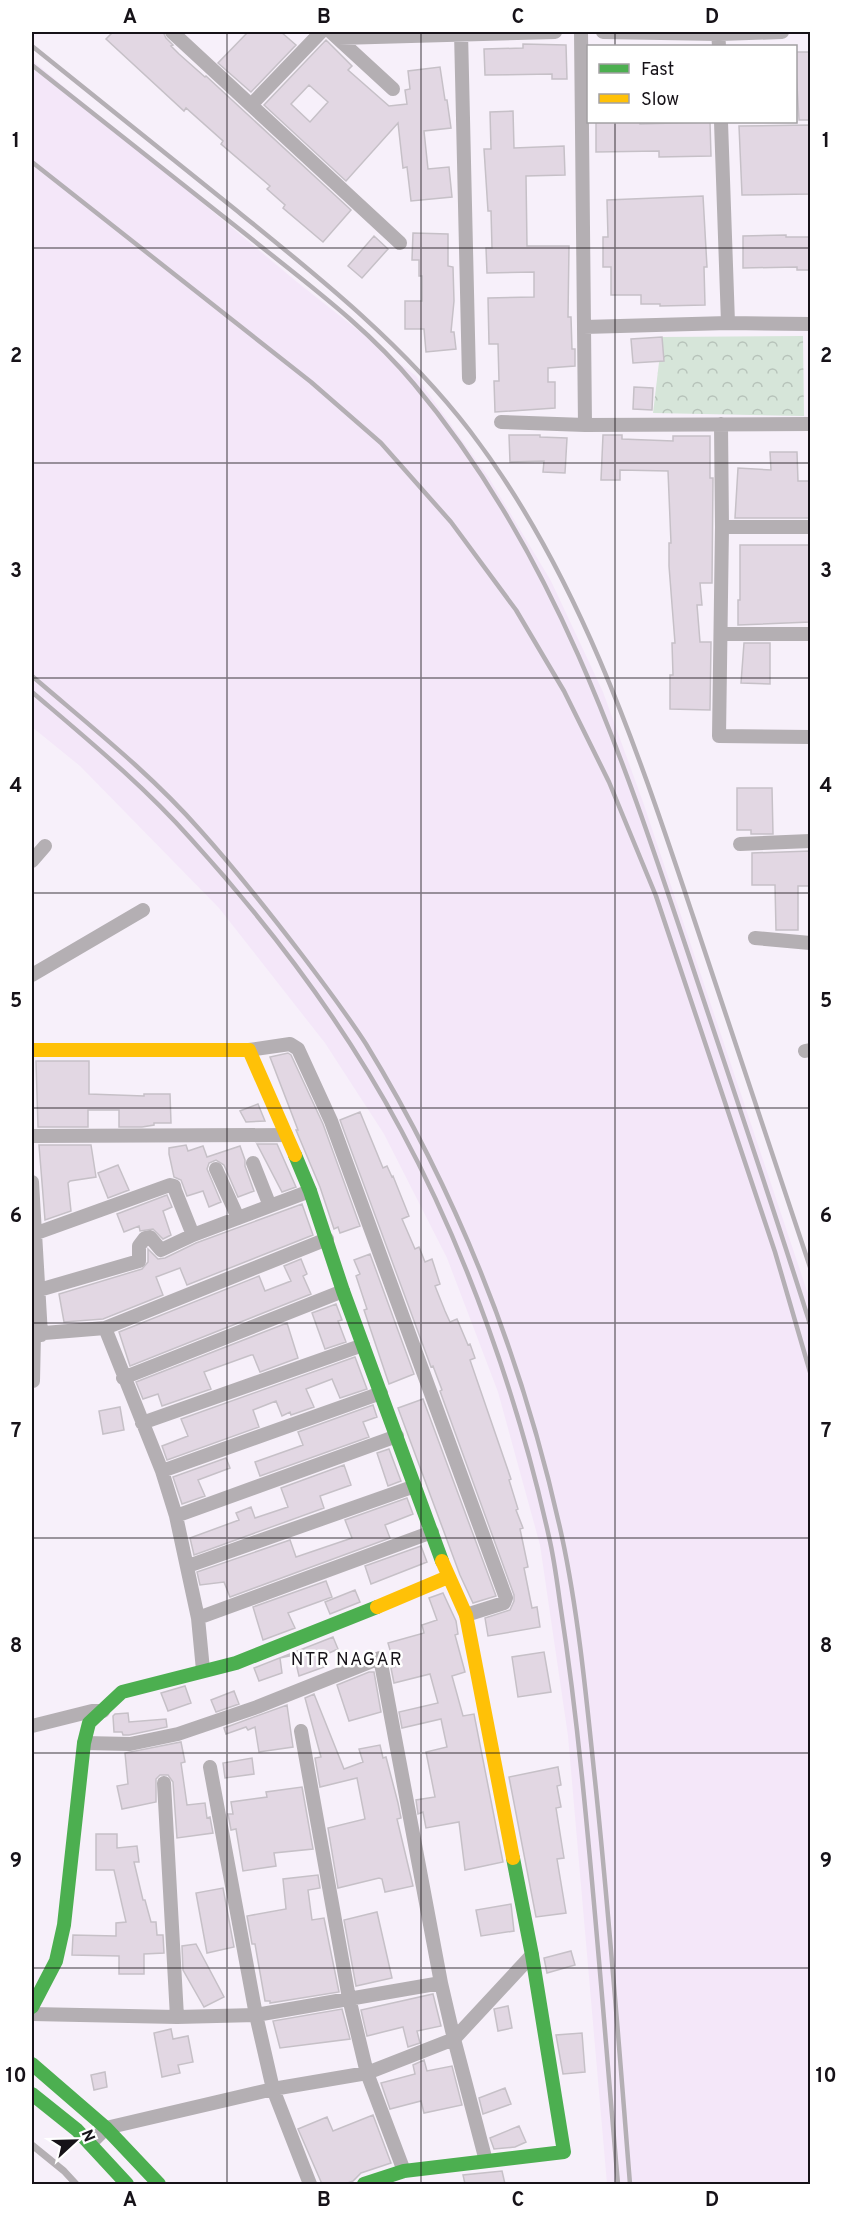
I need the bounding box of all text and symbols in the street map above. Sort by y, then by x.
text: A [123,5,137,31]
text: B [317,5,331,31]
text: C [512,5,524,31]
text: D [705,5,719,31]
legend [587,45,797,123]
text: Fast [641,59,674,82]
text: Slow [641,89,679,112]
text: 1 [12,129,20,155]
text: 1 [822,129,830,155]
text: 2 [10,344,22,370]
text: 2 [820,344,832,370]
text: 3 [10,559,22,585]
text: 3 [820,559,832,585]
text: 4 [10,774,22,800]
text: 4 [820,774,832,800]
text: 5 [10,989,22,1015]
text: 5 [820,989,832,1015]
text: 6 [10,1204,22,1230]
text: 6 [820,1204,832,1230]
text: 7 [11,1419,21,1445]
text: 7 [821,1419,831,1445]
text: 8 [10,1634,22,1660]
text: 8 [820,1634,832,1660]
district label: NTR NAGAR [291,1649,403,1672]
text: 9 [10,1849,22,1875]
text: 9 [820,1849,832,1875]
text: 10 [5,2064,27,2090]
text: 10 [815,2064,837,2090]
north arrow [45,2111,105,2171]
text: N [76,2127,98,2145]
text: A [123,2188,137,2214]
text: B [317,2188,331,2214]
text: C [512,2188,524,2214]
text: D [705,2188,719,2214]

